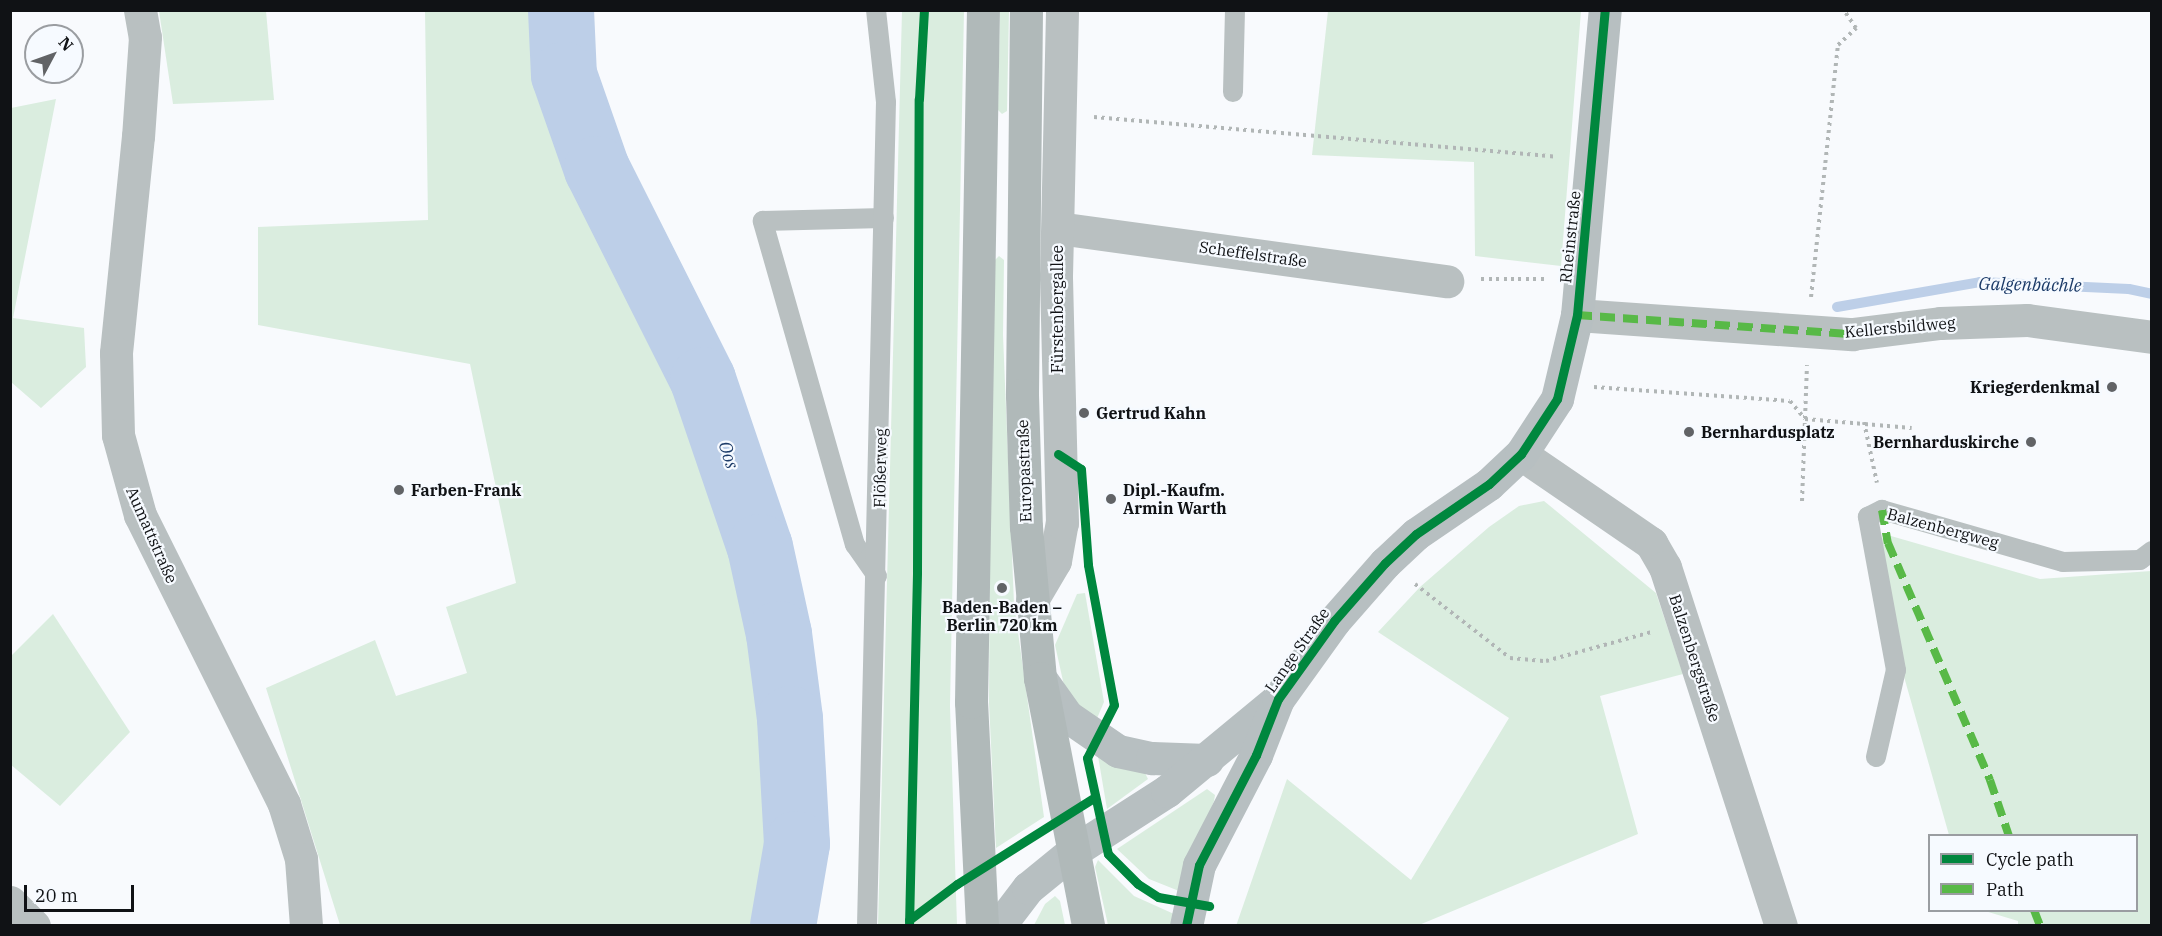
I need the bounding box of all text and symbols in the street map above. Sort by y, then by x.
north arrow [24,24,84,84]
text: N [54,32,78,55]
street label: Rheinstraße [1556,190,1584,284]
street label: Scheffelstraße [1198,237,1308,271]
street label: Fürstenbergallee [1047,245,1067,373]
water label: Galgenbächle [1978,273,2082,297]
street label: Kellersbildweg [1844,313,1956,341]
place label: Kriegerdenkmal [1970,377,2100,397]
marker: Kriegerdenkmal [2105,380,2119,394]
place label: Gertrud Kahn [1096,403,1206,423]
marker: Gertrud Kahn [1077,406,1091,420]
street label: Europastraße [1013,419,1035,523]
place label: Bernhardusplatz [1701,422,1835,442]
marker: Bernhardusplatz [1682,425,1696,439]
street label: Flößerweg [870,428,890,508]
place label: Bernharduskirche [1873,432,2019,452]
marker: Bernharduskirche [2024,435,2038,449]
water label: Oos [713,438,743,472]
place label: Farben-Frank [411,480,521,500]
place label: Dipl.-Kaufm. Armin Warth [1123,480,1227,518]
marker: Farben-Frank [392,483,406,497]
street label: Aumattstraße [122,484,182,586]
marker: Dipl.-Kaufm. Armin Warth [1104,492,1118,506]
street label: Balzenbergweg [1885,504,2001,552]
marker: Baden-Baden – Berlin 720 km [995,581,1009,595]
street label: Balzenbergstraße [1665,592,1725,724]
place label: Baden-Baden – Berlin 720 km [942,597,1062,635]
street label: Lange Straße [1261,604,1333,696]
legend [1928,834,2138,912]
text: Cycle path [1986,848,2074,871]
scale bar [27,873,136,911]
text: Path [1986,878,2024,901]
text: 20 m [35,884,78,907]

